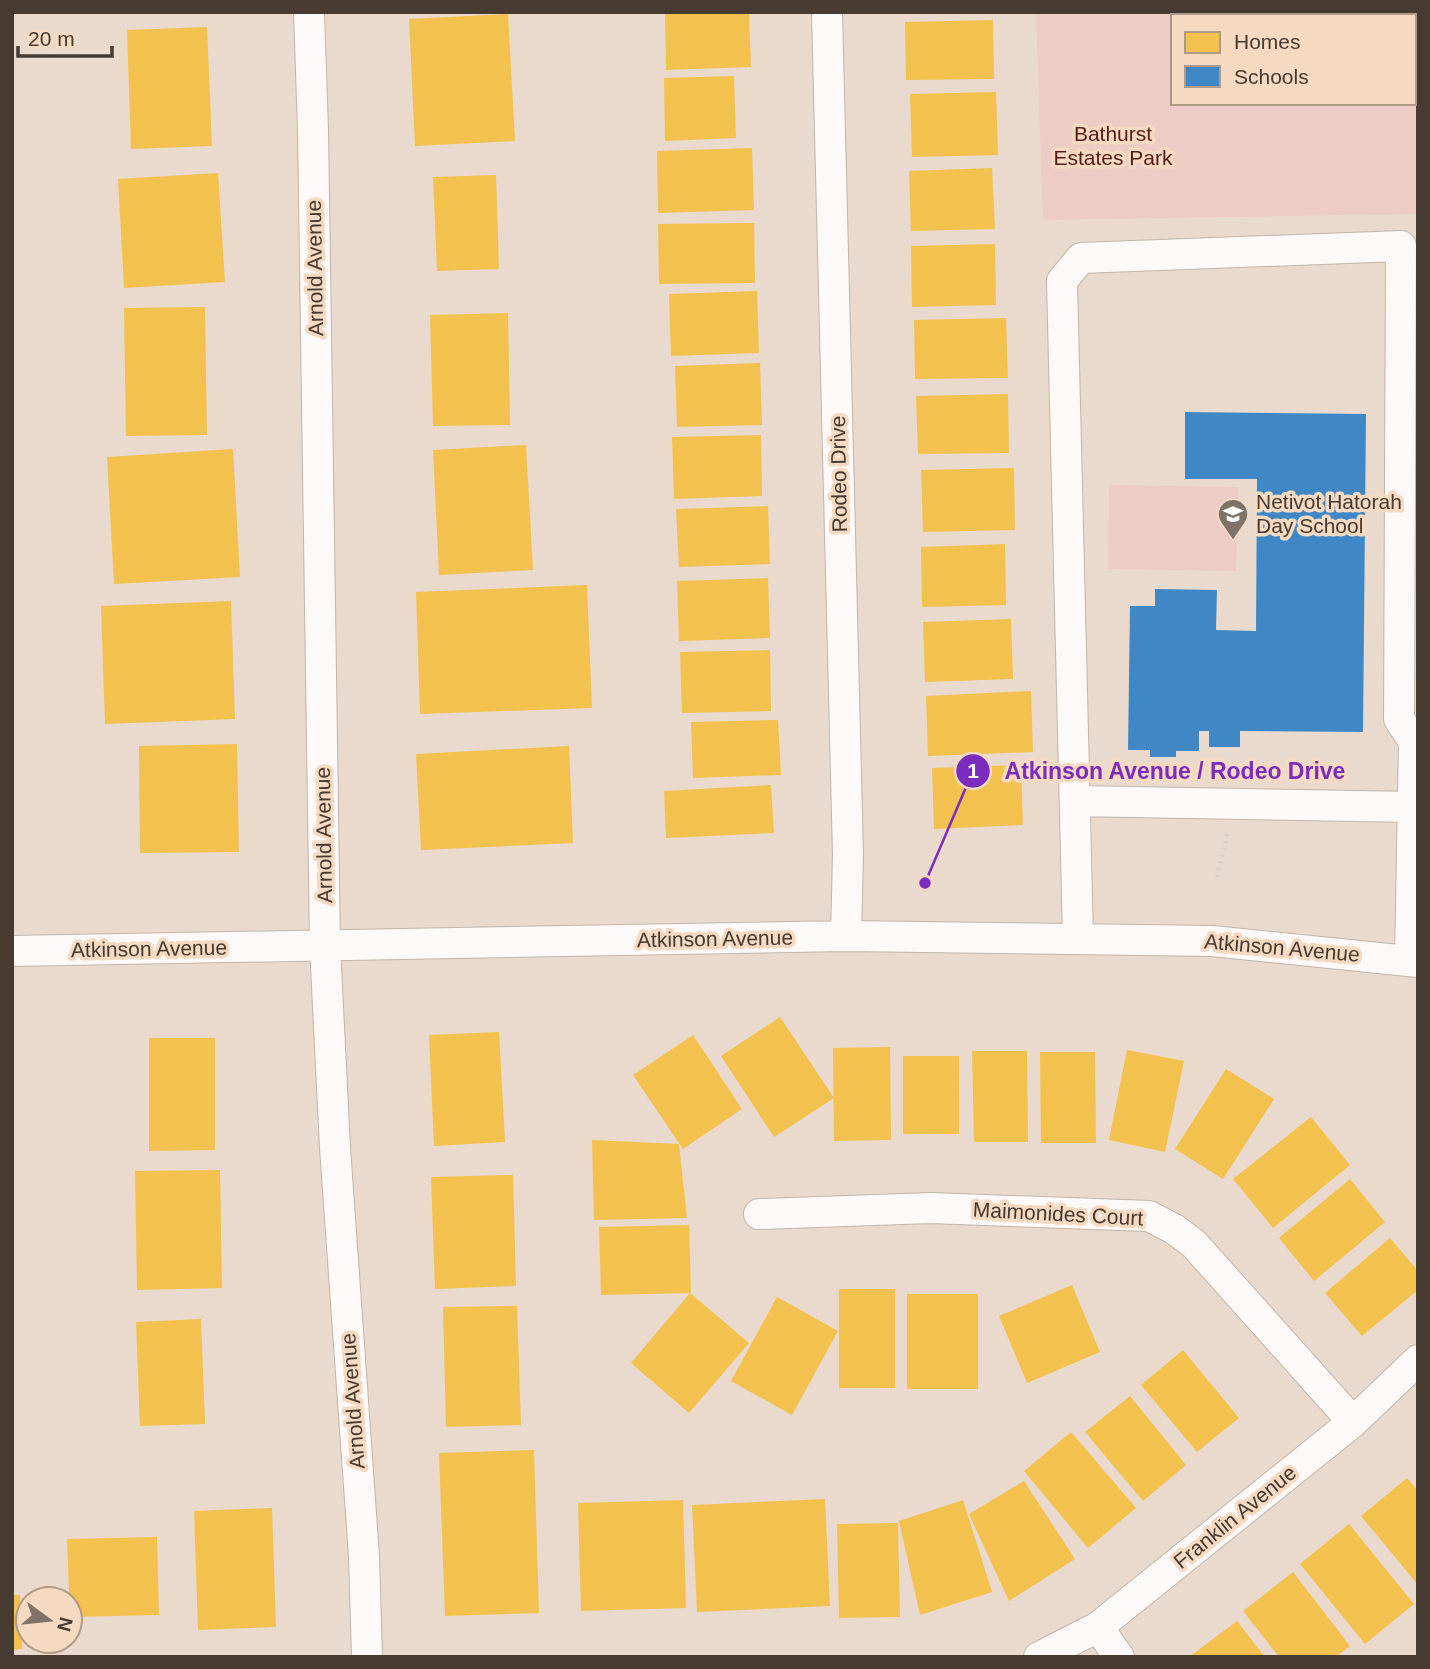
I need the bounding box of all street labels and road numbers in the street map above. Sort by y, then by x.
street label: Arnold Avenue [302,200,327,336]
street label: Rodeo Drive [826,415,851,533]
street label: Arnold Avenue [311,767,336,903]
street label: Atkinson Avenue [637,926,793,951]
street label: Atkinson Avenue [1203,929,1361,966]
street label: Atkinson Avenue [71,936,227,961]
street label: Maimonides Court [972,1198,1144,1229]
street label: Arnold Avenue [336,1332,369,1470]
street label: Franklin Avenue [1169,1460,1300,1573]

